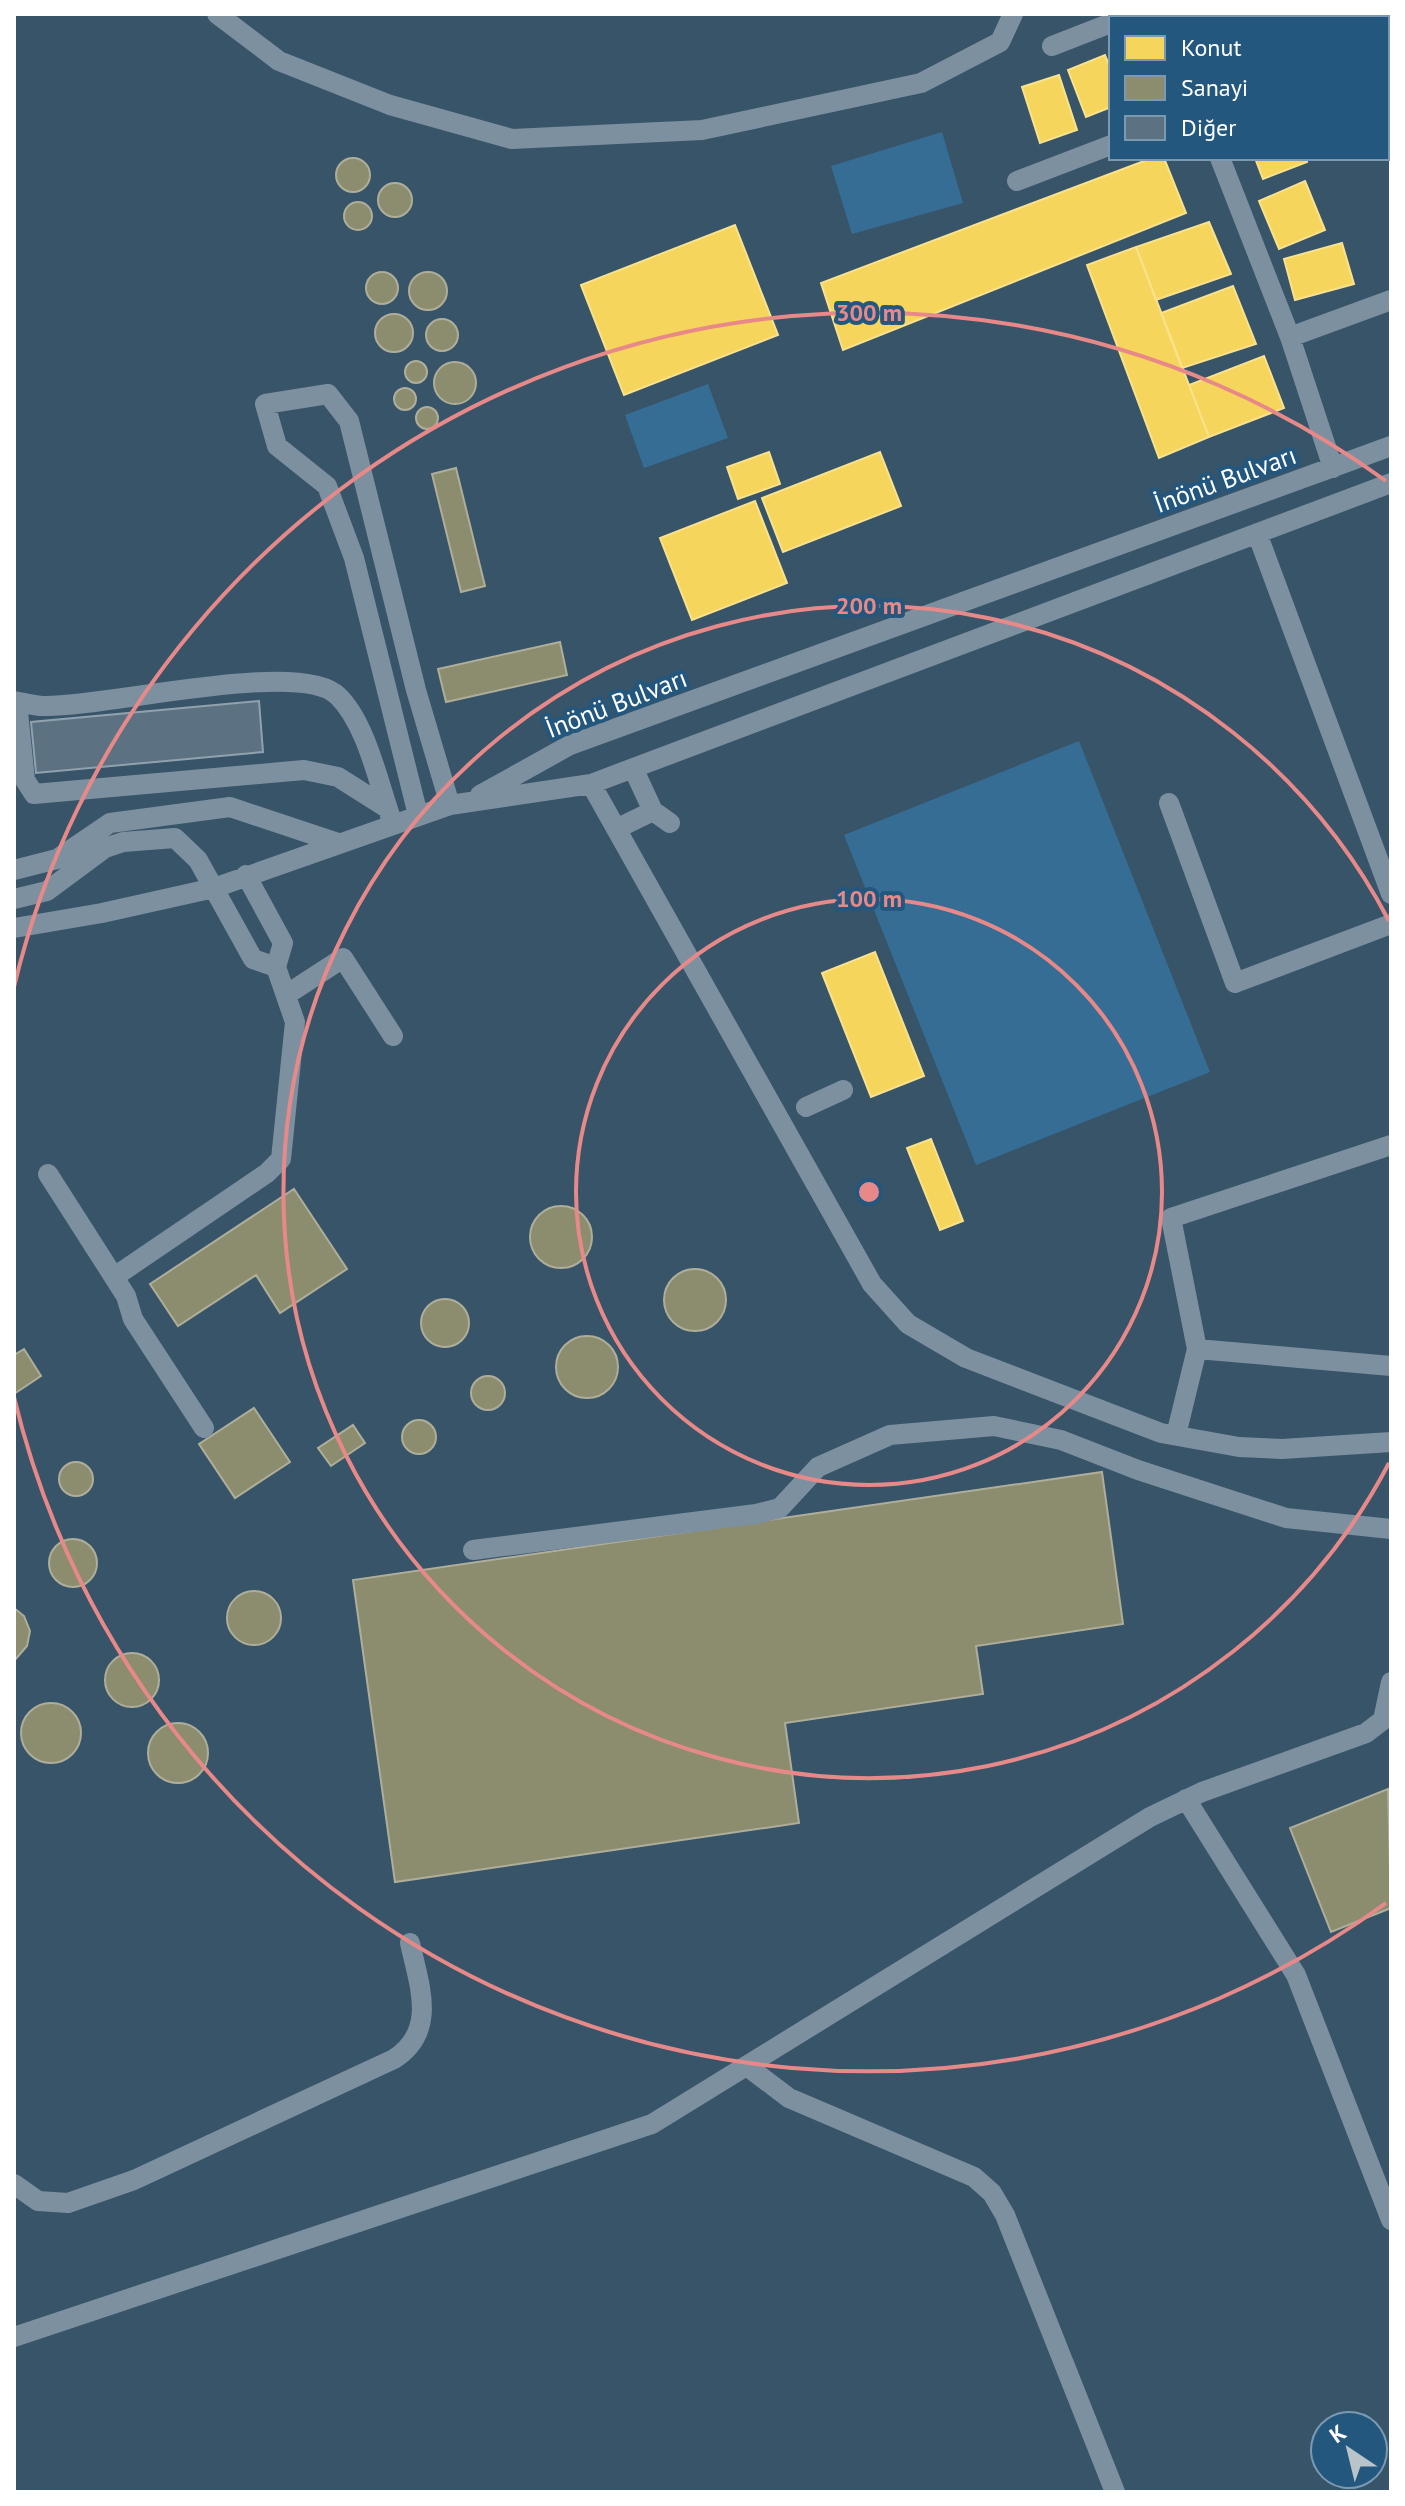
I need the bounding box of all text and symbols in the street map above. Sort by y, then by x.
legend [1109,16,1389,160]
text: Konut [1181,32,1242,63]
text: Sanayi [1181,72,1248,103]
text: Diğer [1181,112,1236,143]
text: 300 m [836,297,902,328]
street label: İnönü Bulvarı [1149,438,1301,520]
text: 200 m [836,590,902,621]
street label: İnönü Bulvarı [541,661,691,745]
text: 100 m [836,883,902,914]
centre of rings [855,1178,883,1206]
north arrow [1309,2410,1389,2490]
text: K [1324,2418,1351,2449]

